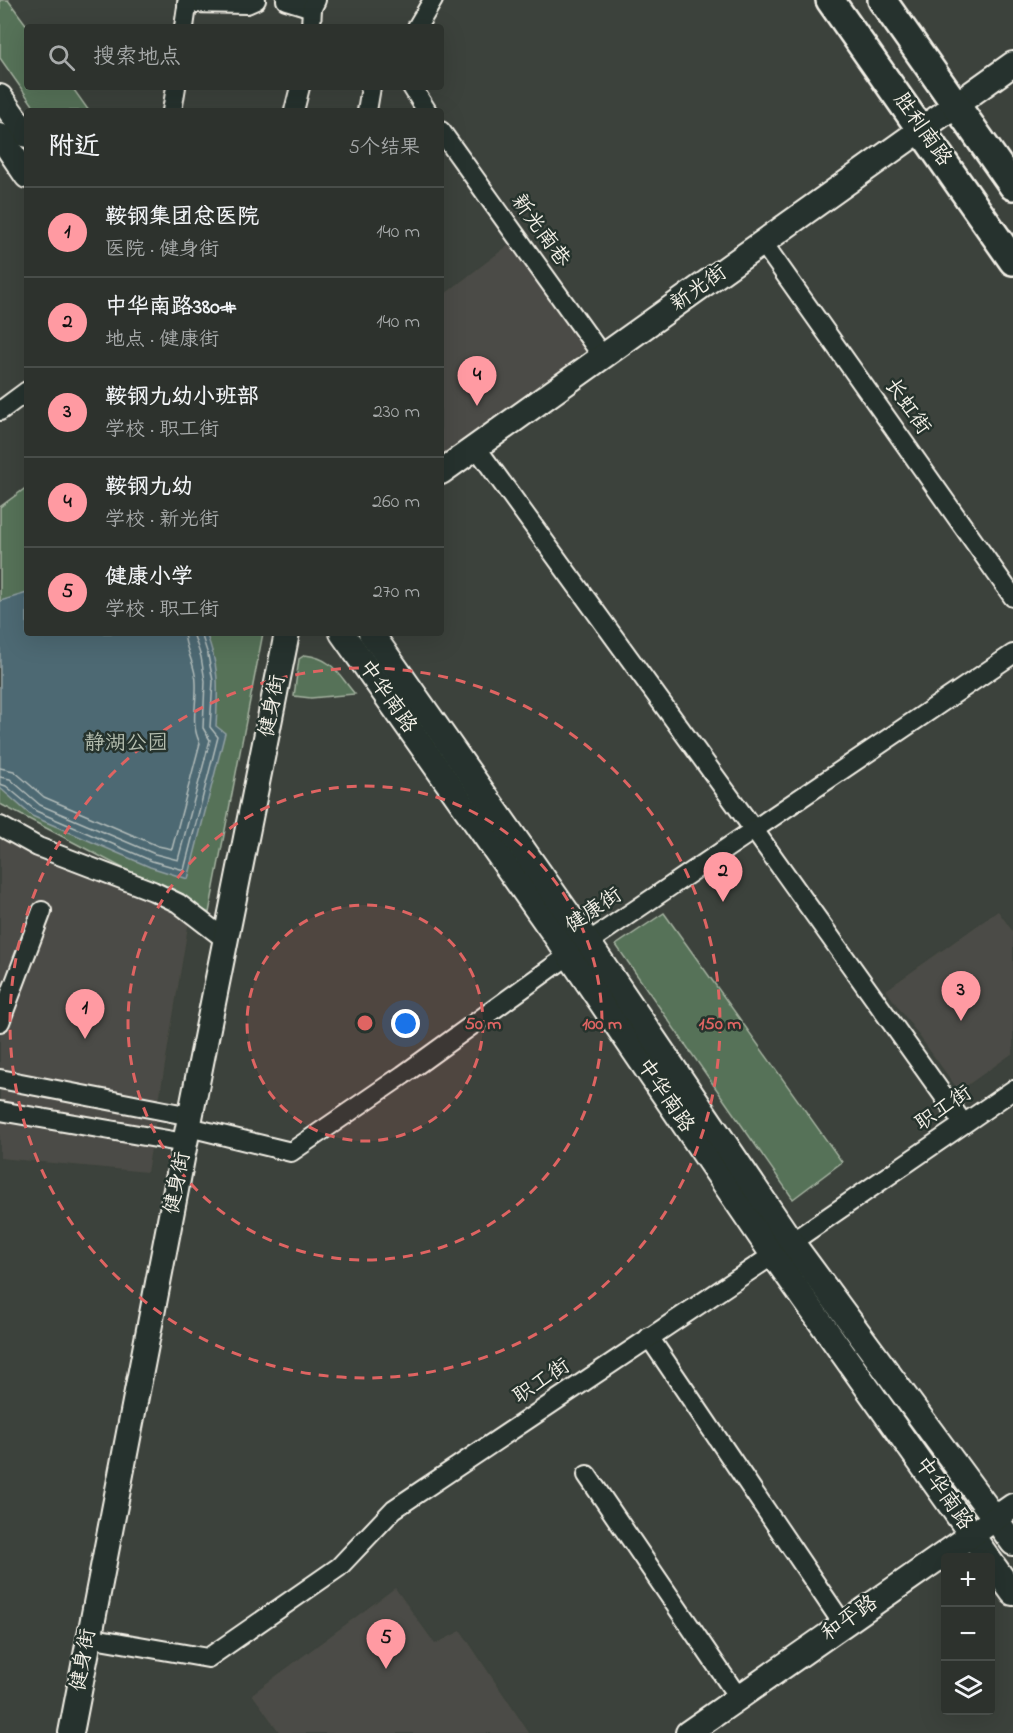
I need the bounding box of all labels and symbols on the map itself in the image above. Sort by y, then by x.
street label: 胜利南路 [886,87,958,173]
street label: 新光南巷 [503,188,577,274]
street label: 新光街 [665,259,733,319]
pin: 4 [458,356,496,406]
street label: 长虹街 [877,373,937,441]
street label: 中华南路 [351,654,423,740]
street label: 健身街 [252,672,294,740]
park label: 静湖公园 [84,729,168,759]
pin: 2 [704,852,742,902]
street label: 健康街 [559,881,629,941]
pin: 3 [942,972,980,1021]
pin: 1 [66,990,104,1039]
your location [391,1009,420,1038]
text: 50 m [465,1012,501,1038]
text: 100 m [582,1012,622,1038]
text: 150 m [699,1012,741,1038]
centre of rings [355,1013,375,1033]
street label: 中华南路 [629,1053,701,1139]
street label: 职工街 [909,1079,979,1139]
street label: 健身街 [157,1149,199,1217]
street label: 职工街 [507,1352,577,1412]
street label: 中华南路 [907,1451,979,1537]
street label: 和平路 [816,1589,884,1649]
pin: 5 [366,1620,406,1669]
street label: 健身街 [64,1626,104,1694]

